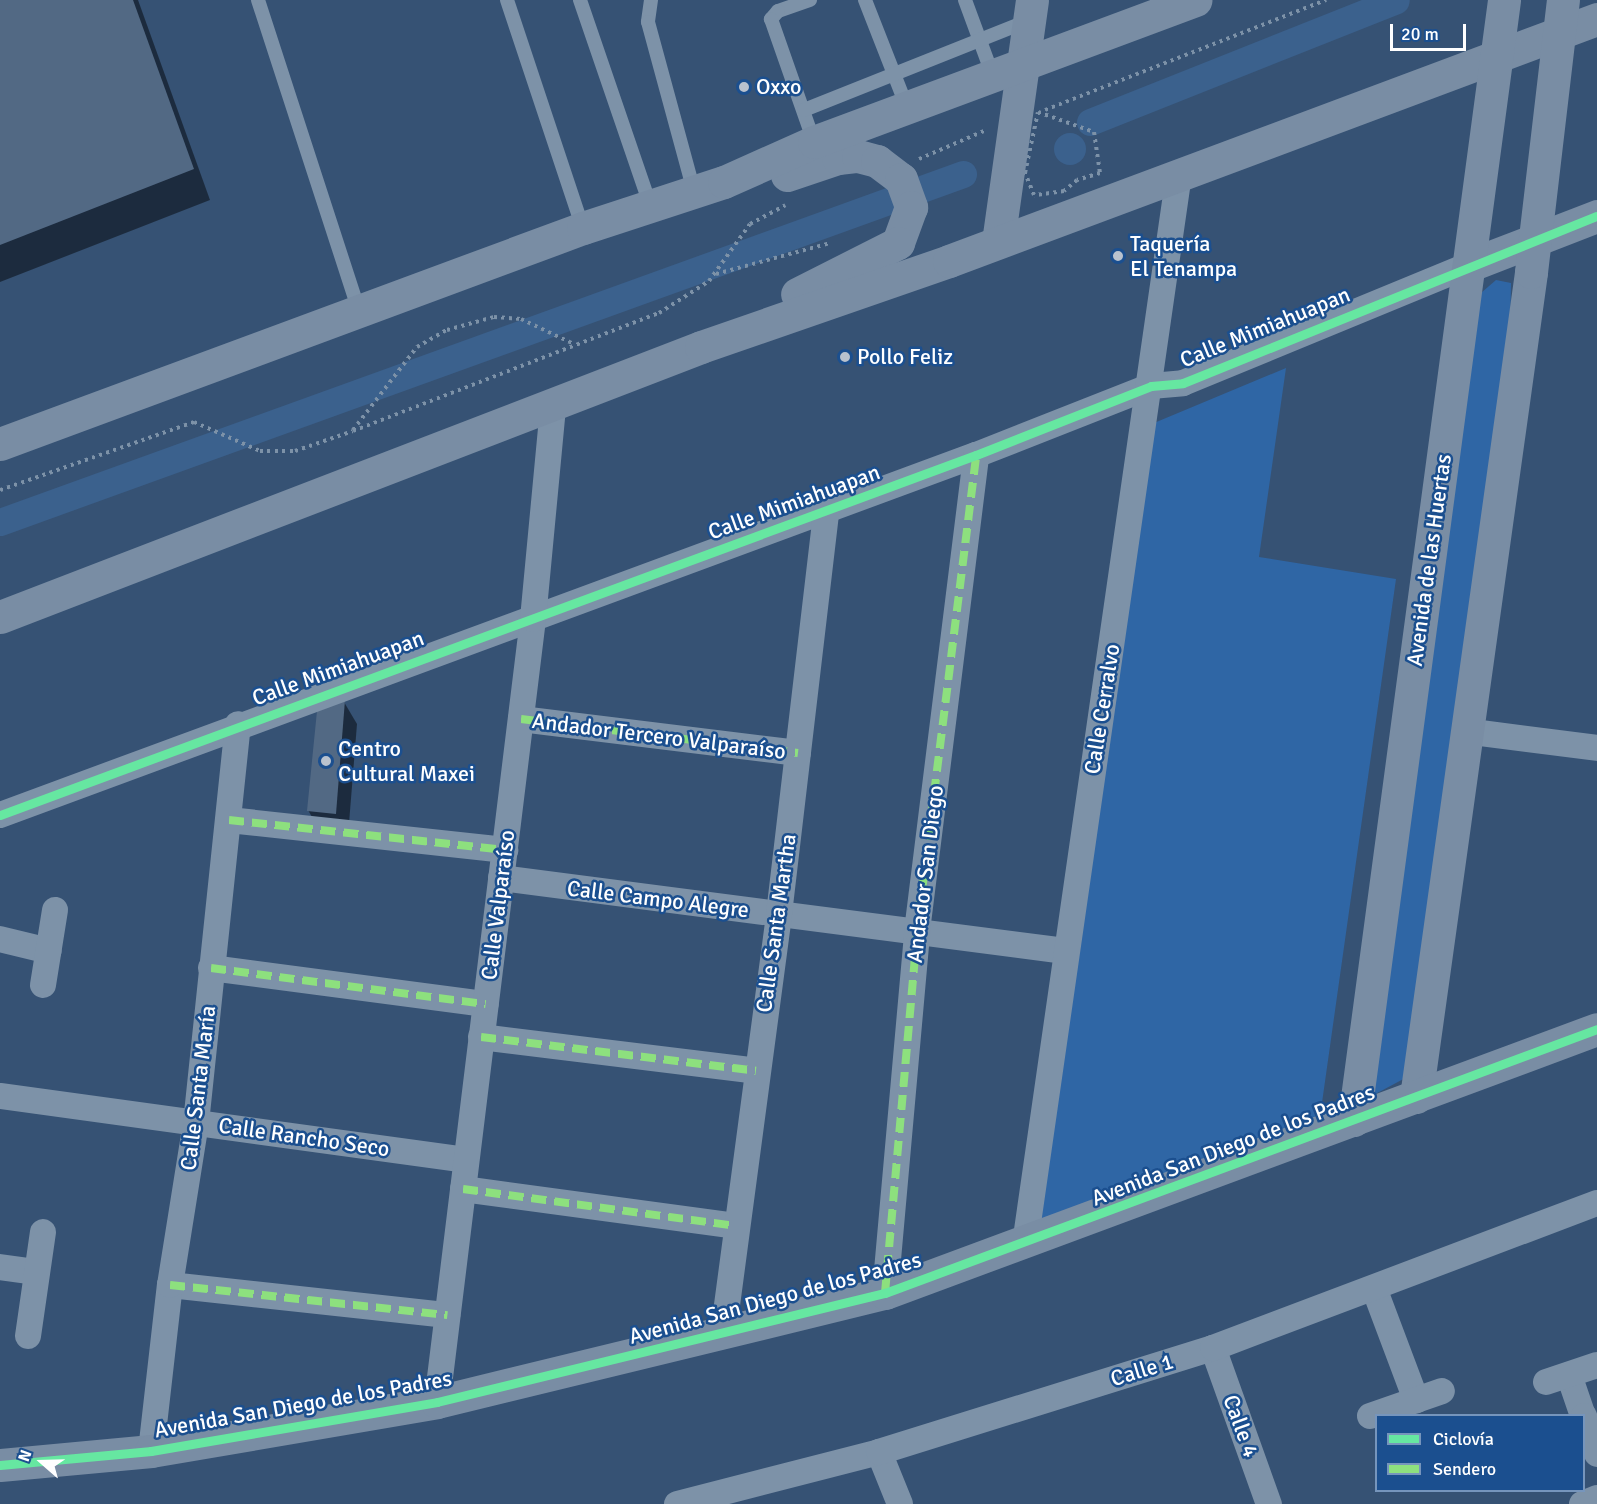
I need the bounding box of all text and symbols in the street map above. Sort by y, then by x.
scale bar [1393,12,1470,50]
text: 20 m [1401,23,1439,45]
place label: Oxxo [756,74,801,100]
marker: Oxxo [737,80,751,94]
place label: Taquería El Tenampa [1130,230,1237,282]
marker: Taquería El Tenampa [1111,249,1125,263]
street label: Calle Mimiahuapan [1176,281,1354,373]
place label: Pollo Feliz [857,344,953,370]
marker: Pollo Feliz [838,350,852,364]
street label: Avenida de las Huertas [1401,452,1457,668]
street label: Calle Mimiahuapan [704,459,884,545]
street label: Calle Mimiahuapan [248,625,428,711]
street label: Calle Cerralvo [1079,642,1125,776]
street label: Andador Tercero Valparaíso [531,707,787,765]
place label: Centro Cultural Maxei [338,735,475,786]
marker: Centro Cultural Maxei [319,754,333,768]
street label: Andador San Diego [901,784,949,964]
street label: Calle Valparaíso [476,828,520,982]
street label: Calle Santa Martha [750,832,802,1014]
street label: Calle Campo Alegre [566,875,750,923]
street label: Calle Santa María [175,1004,221,1172]
street label: Avenida San Diego de los Padres [1088,1079,1378,1211]
street label: Calle Rancho Seco [217,1112,391,1162]
street label: Avenida San Diego de los Padres [626,1246,924,1350]
street label: Calle 1 [1107,1348,1177,1392]
street label: Avenida San Diego de los Padres [152,1365,454,1443]
street label: Calle 4 [1218,1391,1264,1461]
legend [1375,1414,1585,1492]
text: Ciclovía [1433,1428,1494,1450]
north arrow [12,1432,72,1492]
text: N [14,1447,36,1465]
text: Sendero [1433,1458,1496,1480]

